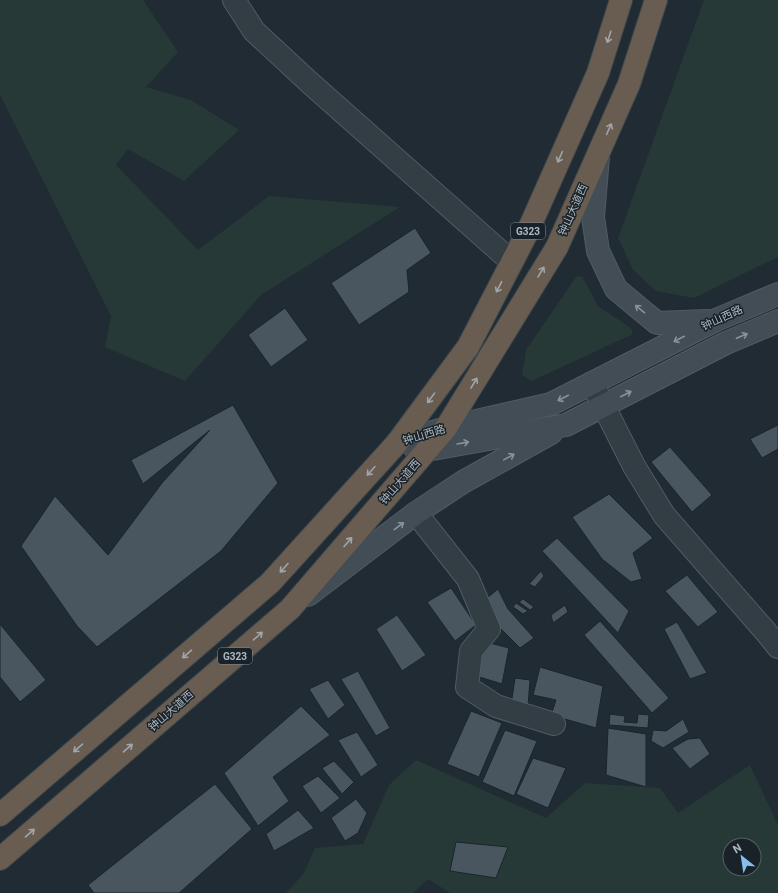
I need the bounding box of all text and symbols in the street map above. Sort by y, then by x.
one-way arrow [605,31,613,43]
one-way arrow [606,124,613,136]
one-way arrow [556,151,563,163]
street label: 钟山大道西 [556,182,590,238]
road number: G323 [511,223,545,239]
one-way arrow [538,266,546,278]
one-way arrow [494,281,502,293]
street label: 钟山西路 [699,303,745,333]
one-way arrow [634,304,645,313]
one-way arrow [736,332,748,339]
one-way arrow [673,336,685,343]
one-way arrow [470,378,478,389]
one-way arrow [620,390,632,397]
one-way arrow [426,392,435,403]
one-way arrow [557,395,569,402]
street label: 钟山西路 [401,422,447,448]
one-way arrow [456,439,469,447]
one-way arrow [503,452,515,460]
street label: 钟山大道西 [377,457,423,507]
one-way arrow [367,466,376,476]
one-way arrow [393,522,404,530]
one-way arrow [343,537,352,548]
one-way arrow [279,562,288,573]
one-way arrow [253,632,264,641]
road number: G323 [218,648,252,664]
one-way arrow [181,650,192,659]
street label: 钟山大道西 [146,688,196,734]
one-way arrow [72,744,83,753]
one-way arrow [123,744,133,753]
one-way arrow [24,829,35,838]
north arrow [722,837,762,877]
text: N [731,841,744,856]

